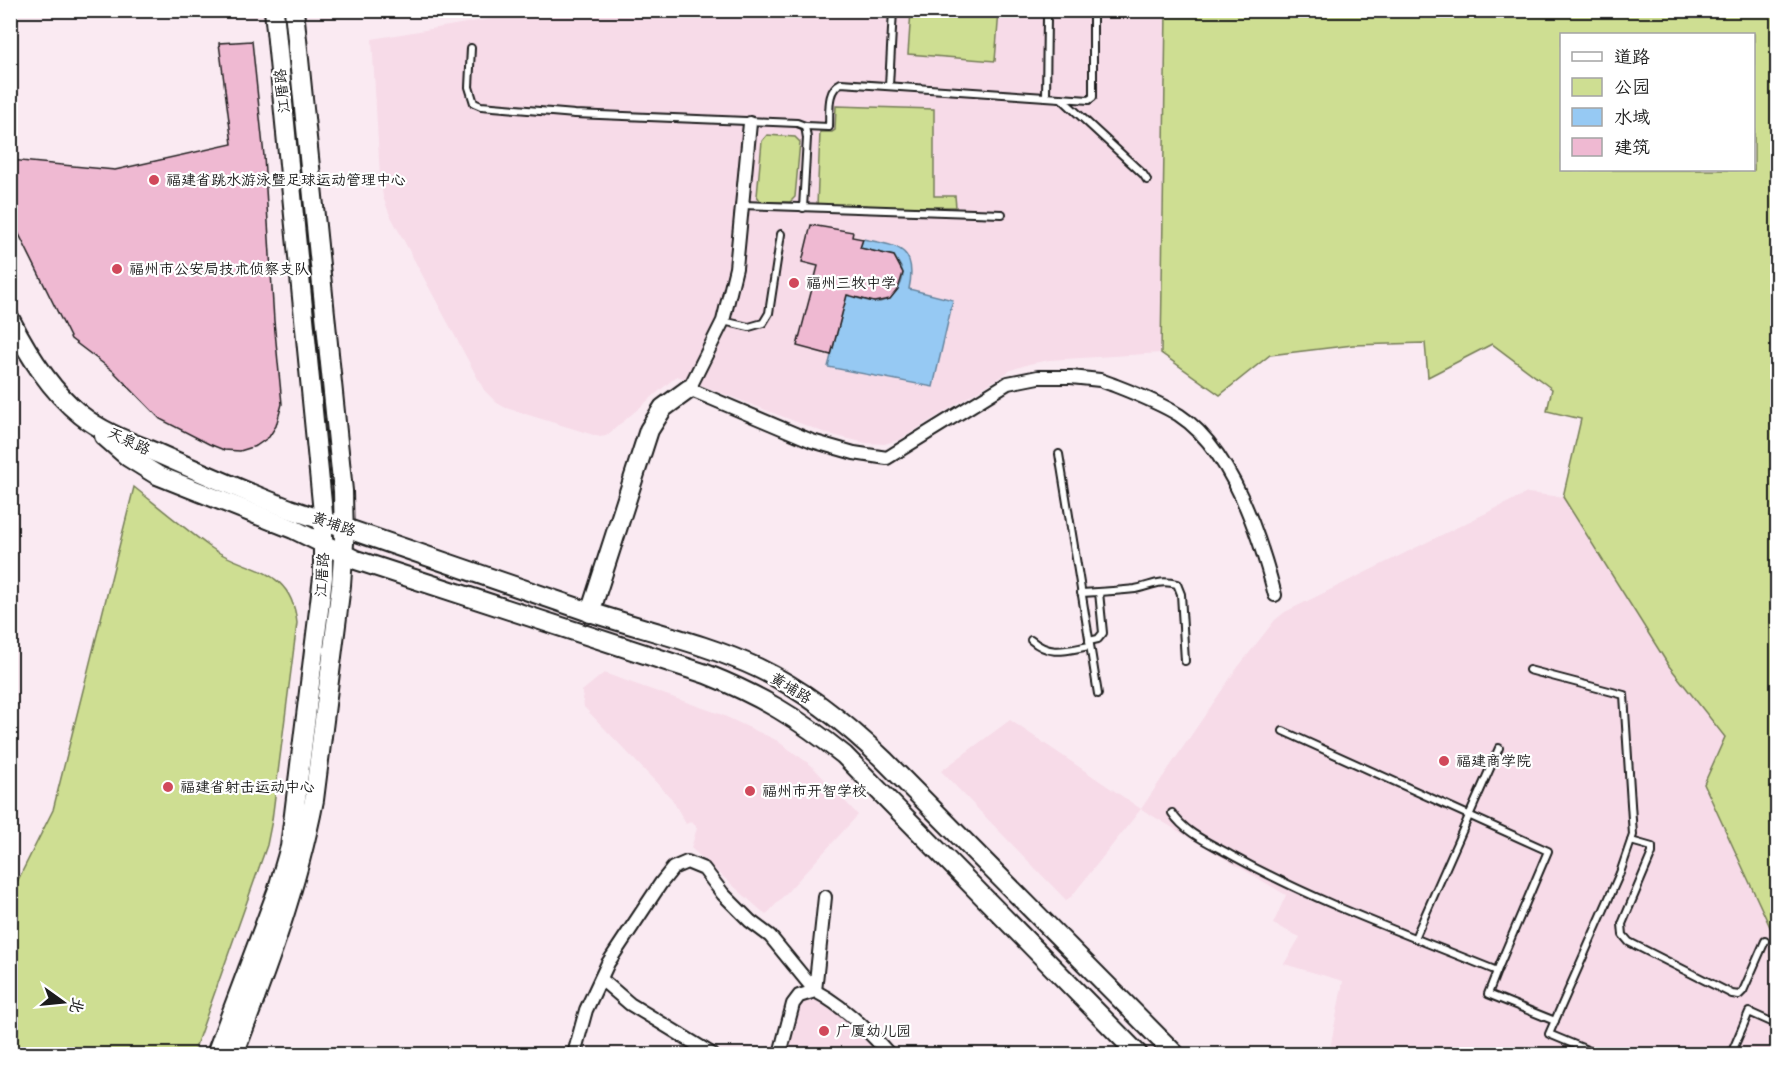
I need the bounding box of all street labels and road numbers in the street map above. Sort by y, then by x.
street label: 江厝路 [267,68,294,115]
street label: 天泉路 [104,420,155,460]
street label: 黄埔路 [309,504,360,541]
street label: 江厝路 [307,552,334,598]
street label: 黄埔路 [767,665,817,708]

